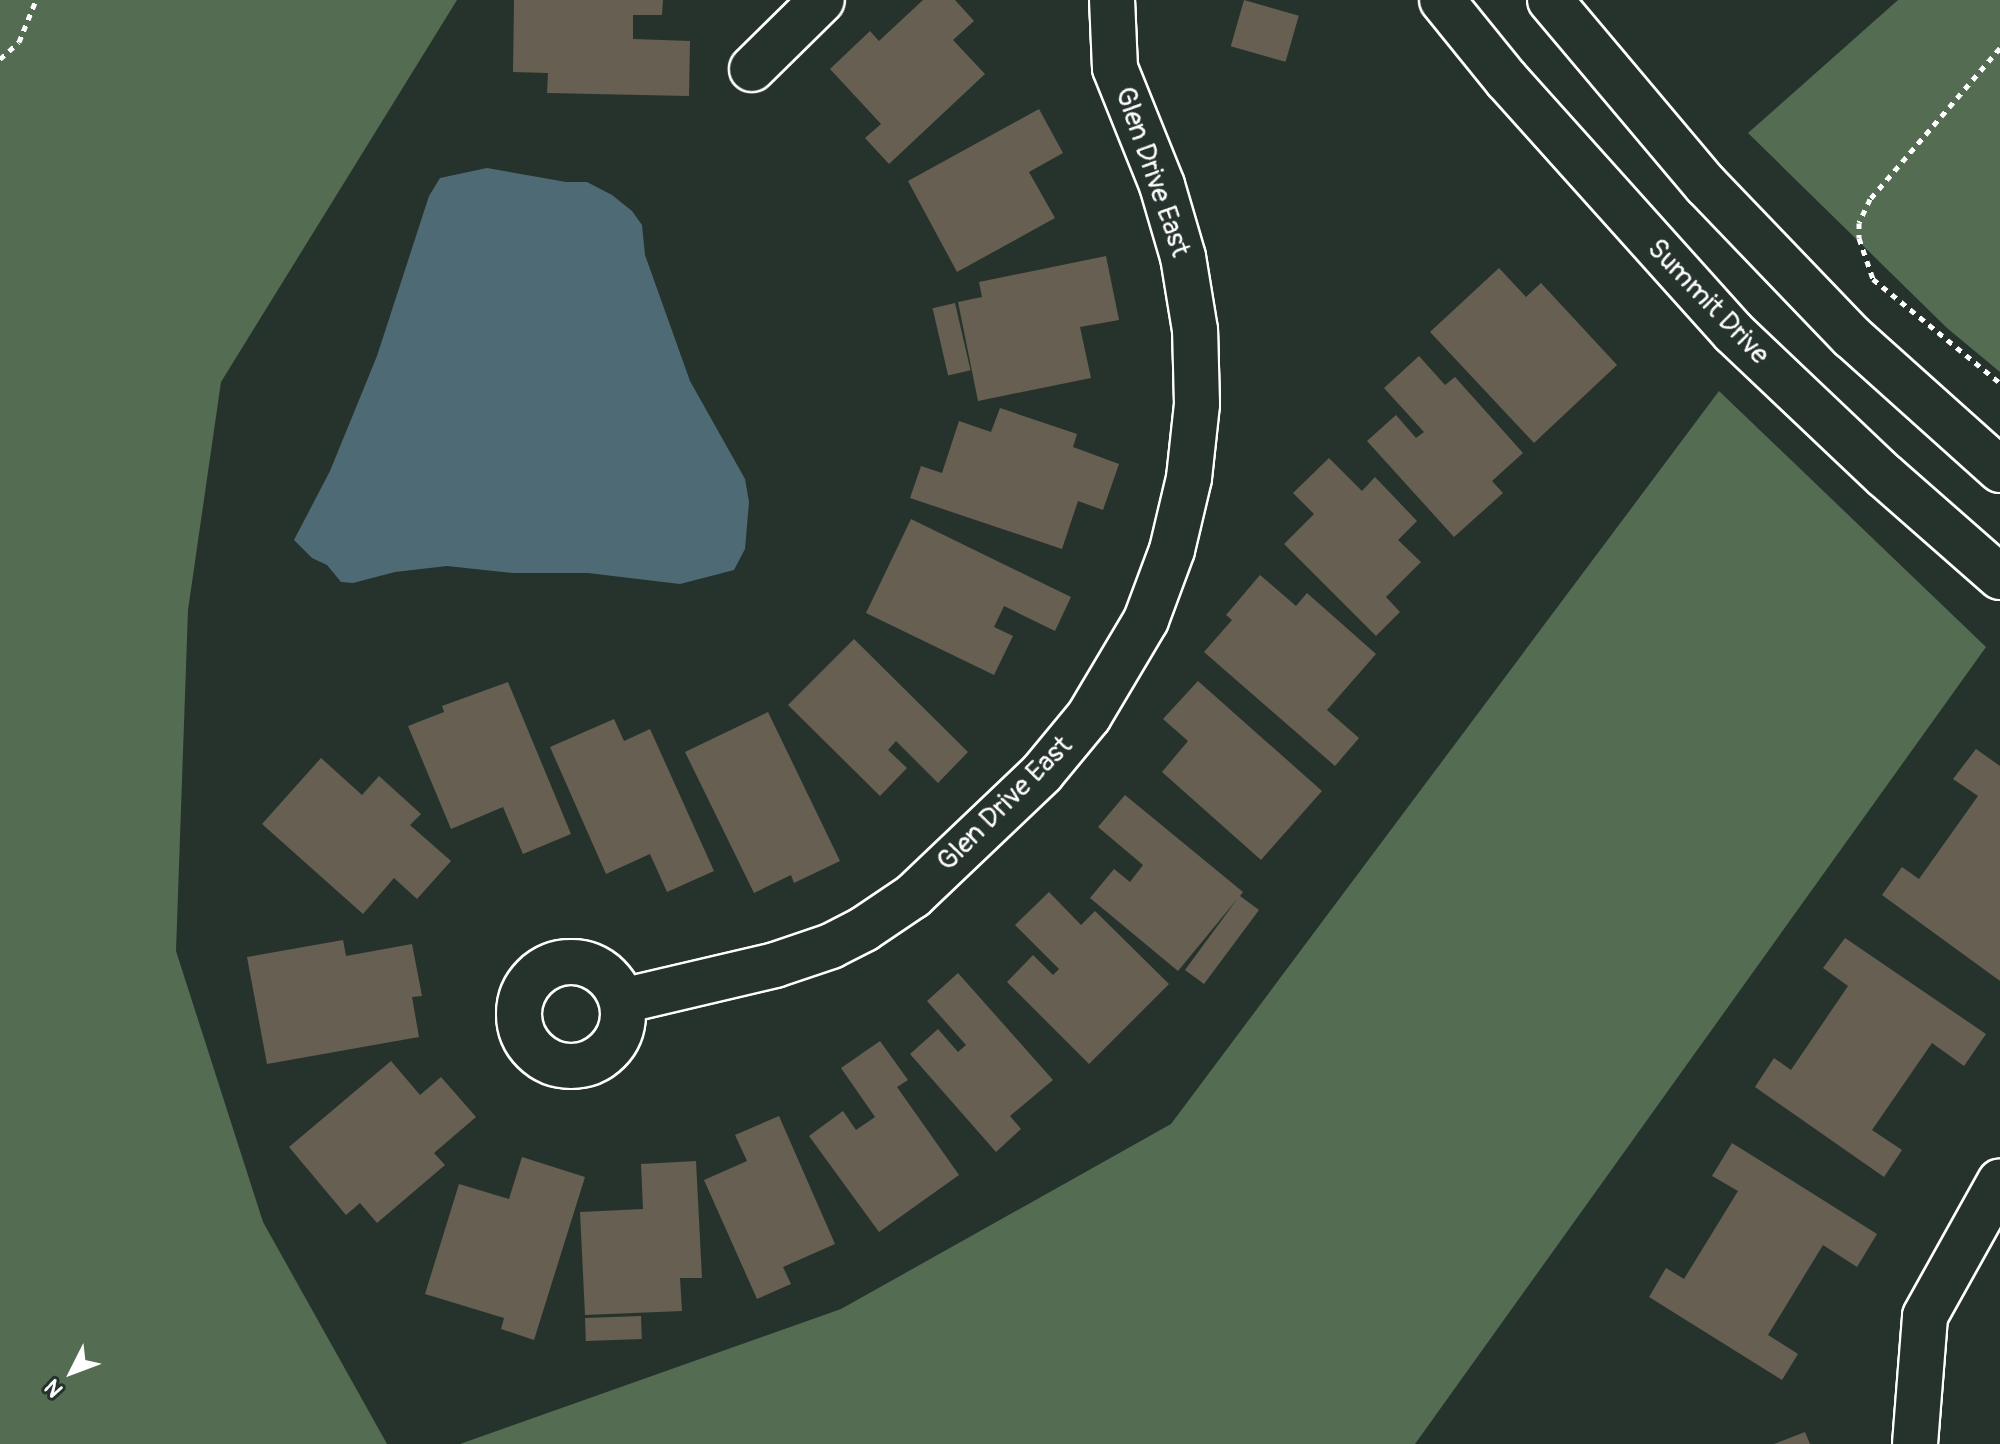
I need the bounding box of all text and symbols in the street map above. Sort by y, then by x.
street label: Glen Drive East [1107,83,1197,261]
street label: Summit Drive [1640,232,1776,372]
street label: Glen Drive East [930,729,1080,879]
north arrow [32,1332,112,1412]
text: N [39,1373,70,1403]

